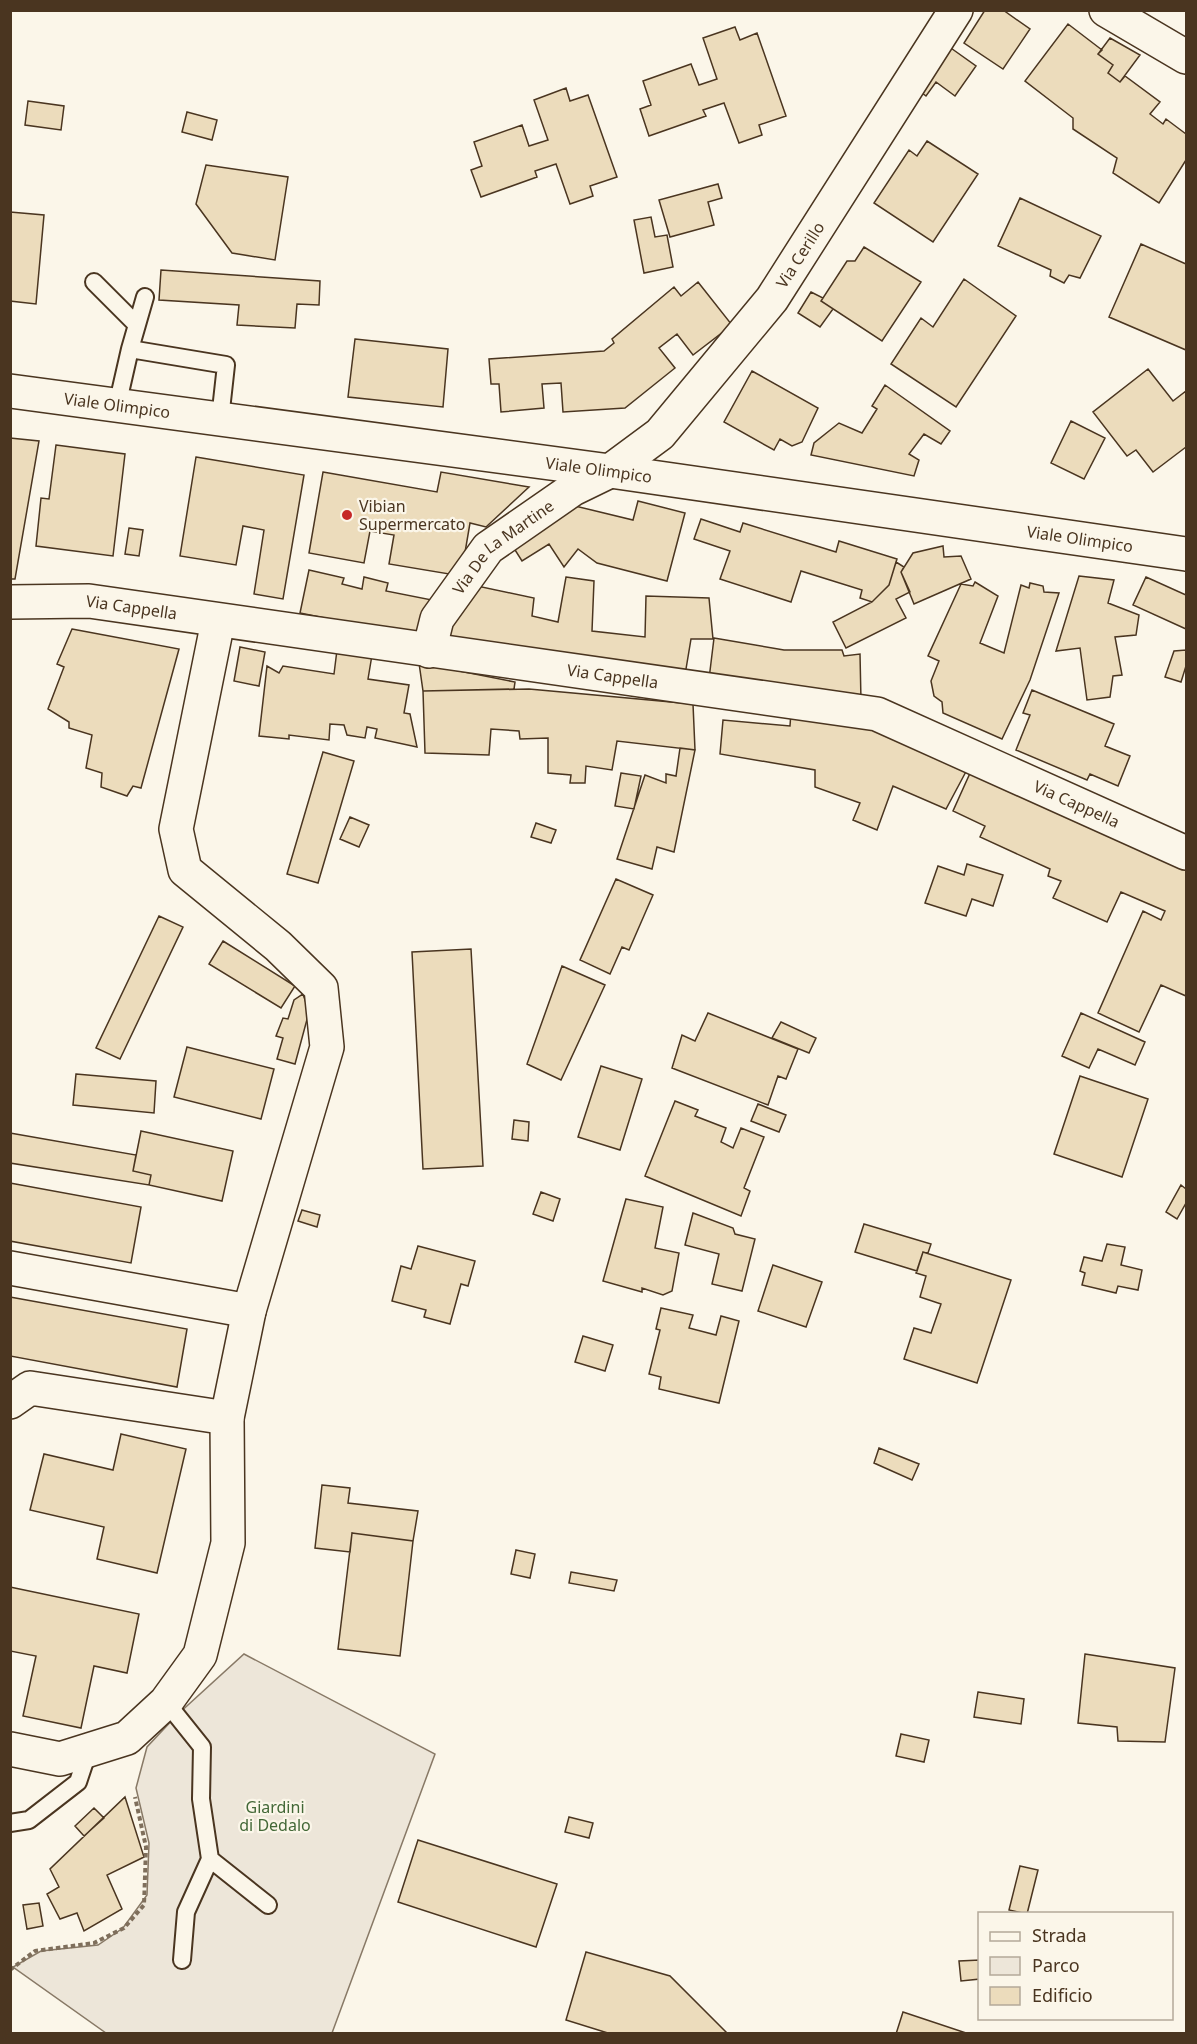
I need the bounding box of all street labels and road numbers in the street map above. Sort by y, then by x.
street label: Via Cerillo [771,217,829,292]
street label: Viale Olimpico [62,387,172,423]
street label: Viale Olimpico [544,452,653,488]
street label: Via De La Martine [447,495,558,599]
street label: Viale Olimpico [1025,520,1134,557]
street label: Via Cappella [84,590,179,625]
street label: Via Cappella [566,659,660,694]
street label: Via Cappella [1030,775,1123,833]

